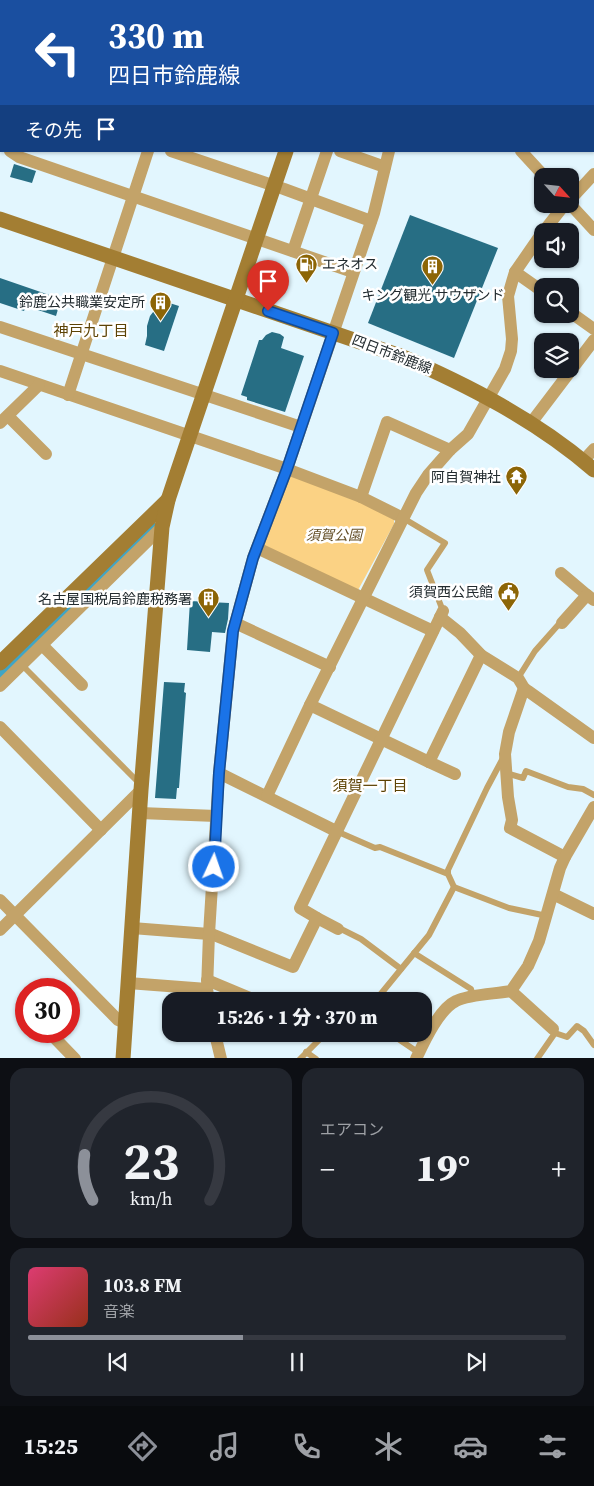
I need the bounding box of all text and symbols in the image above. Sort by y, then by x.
text: 330 m [108,12,204,60]
icon: left [25,20,90,85]
text: 四日市鈴鹿線 [108,60,240,90]
icon: arrive [92,115,120,143]
text: その先 [25,117,82,143]
north arrow [534,168,579,212]
map controls [534,168,579,378]
button: sound [534,223,579,268]
fuel station icon: エネオス [294,252,318,283]
place label: エネオス [322,254,378,274]
building icon: キング観光 サウザンド [421,255,445,286]
pin [247,260,289,311]
icon: arrive [254,267,282,295]
button: search [534,278,579,323]
place label: キング観光 サウザンド [362,285,504,305]
building icon: 鈴鹿公共職業安定所 [149,290,173,321]
place label: 鈴鹿公共職業安定所 [19,292,145,312]
district label: 神戸九丁目 [53,320,129,341]
street label: 四日市鈴鹿線 [349,330,435,378]
button: layers [534,333,579,378]
temple icon: 阿自賀神社 [505,465,529,496]
place label: 阿自賀神社 [431,467,501,487]
park label: 須賀公園 [306,525,364,545]
public building icon: 須賀西公民館 [497,580,521,611]
place label: 須賀西公民館 [409,582,493,602]
building icon: 名古屋国税局鈴鹿税務署 [196,587,220,618]
place label: 名古屋国税局鈴鹿税務署 [38,589,192,609]
district label: 須賀一丁目 [332,775,408,796]
position arrow [187,840,239,892]
speed limit sign: 30 [15,978,80,1043]
text: 15:26 · 1 分 · 370 m [216,1004,378,1030]
text: エアコン [320,1118,384,1140]
text: 23 [123,1125,179,1196]
text: 19° [416,1142,470,1194]
text: − [320,1150,335,1188]
text: + [551,1150,566,1188]
text: km/h [130,1186,173,1211]
text: 103.8 FM [103,1272,182,1298]
text: 音楽 [103,1300,135,1322]
icon: previous [104,1348,132,1376]
icon: pause [283,1348,311,1376]
icon: next [462,1348,490,1376]
icon: directions [125,1429,160,1464]
icon: music [207,1429,242,1464]
icon: phone [289,1429,324,1464]
icon: climate [371,1429,406,1464]
icon: car [453,1429,488,1464]
icon: filters [535,1429,570,1464]
text: 15:25 [24,1431,78,1461]

